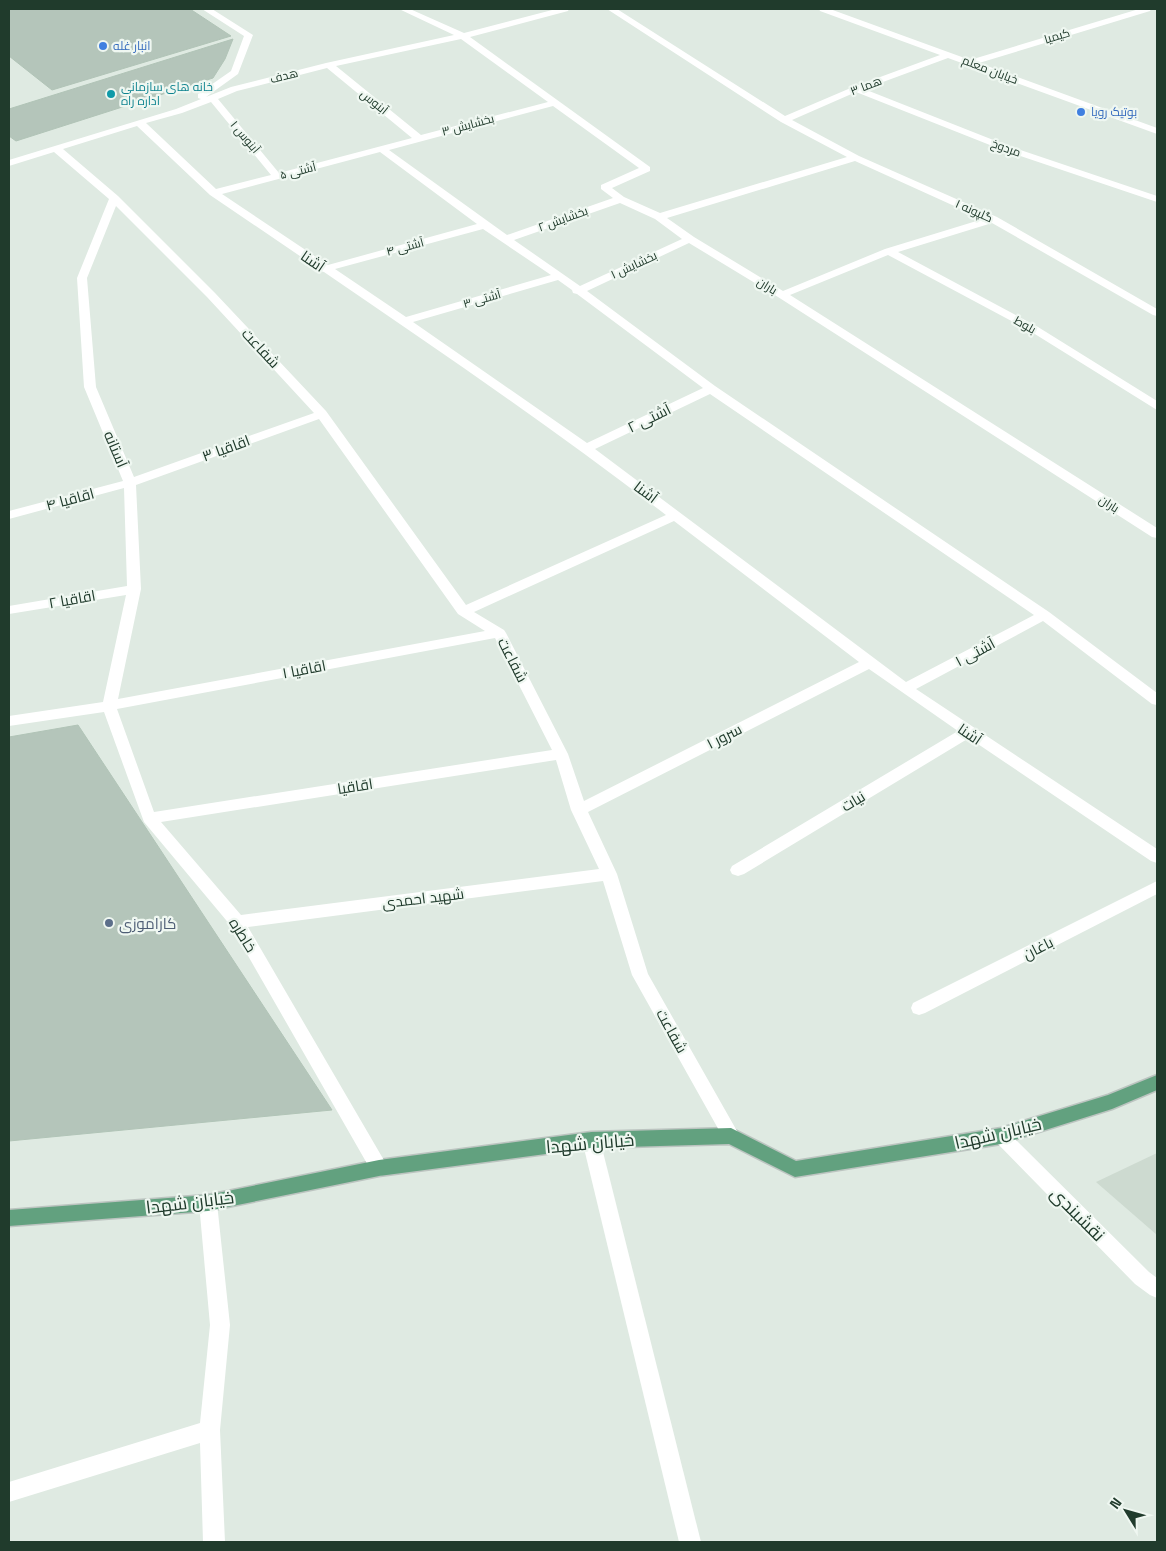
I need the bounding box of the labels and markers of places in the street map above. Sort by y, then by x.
place label: انبار غله [113,38,150,54]
marker: انبار غله [97,40,109,52]
place label: خانه های سازمانی اداره راه [121,79,213,109]
marker: خانه های سازمانی اداره راه [105,88,117,100]
place label: بوتیک رویا [1091,104,1137,120]
marker: بوتیک رویا [1075,106,1087,118]
place label: کاراموزی [119,914,176,934]
marker: کاراموزی [103,917,115,929]

